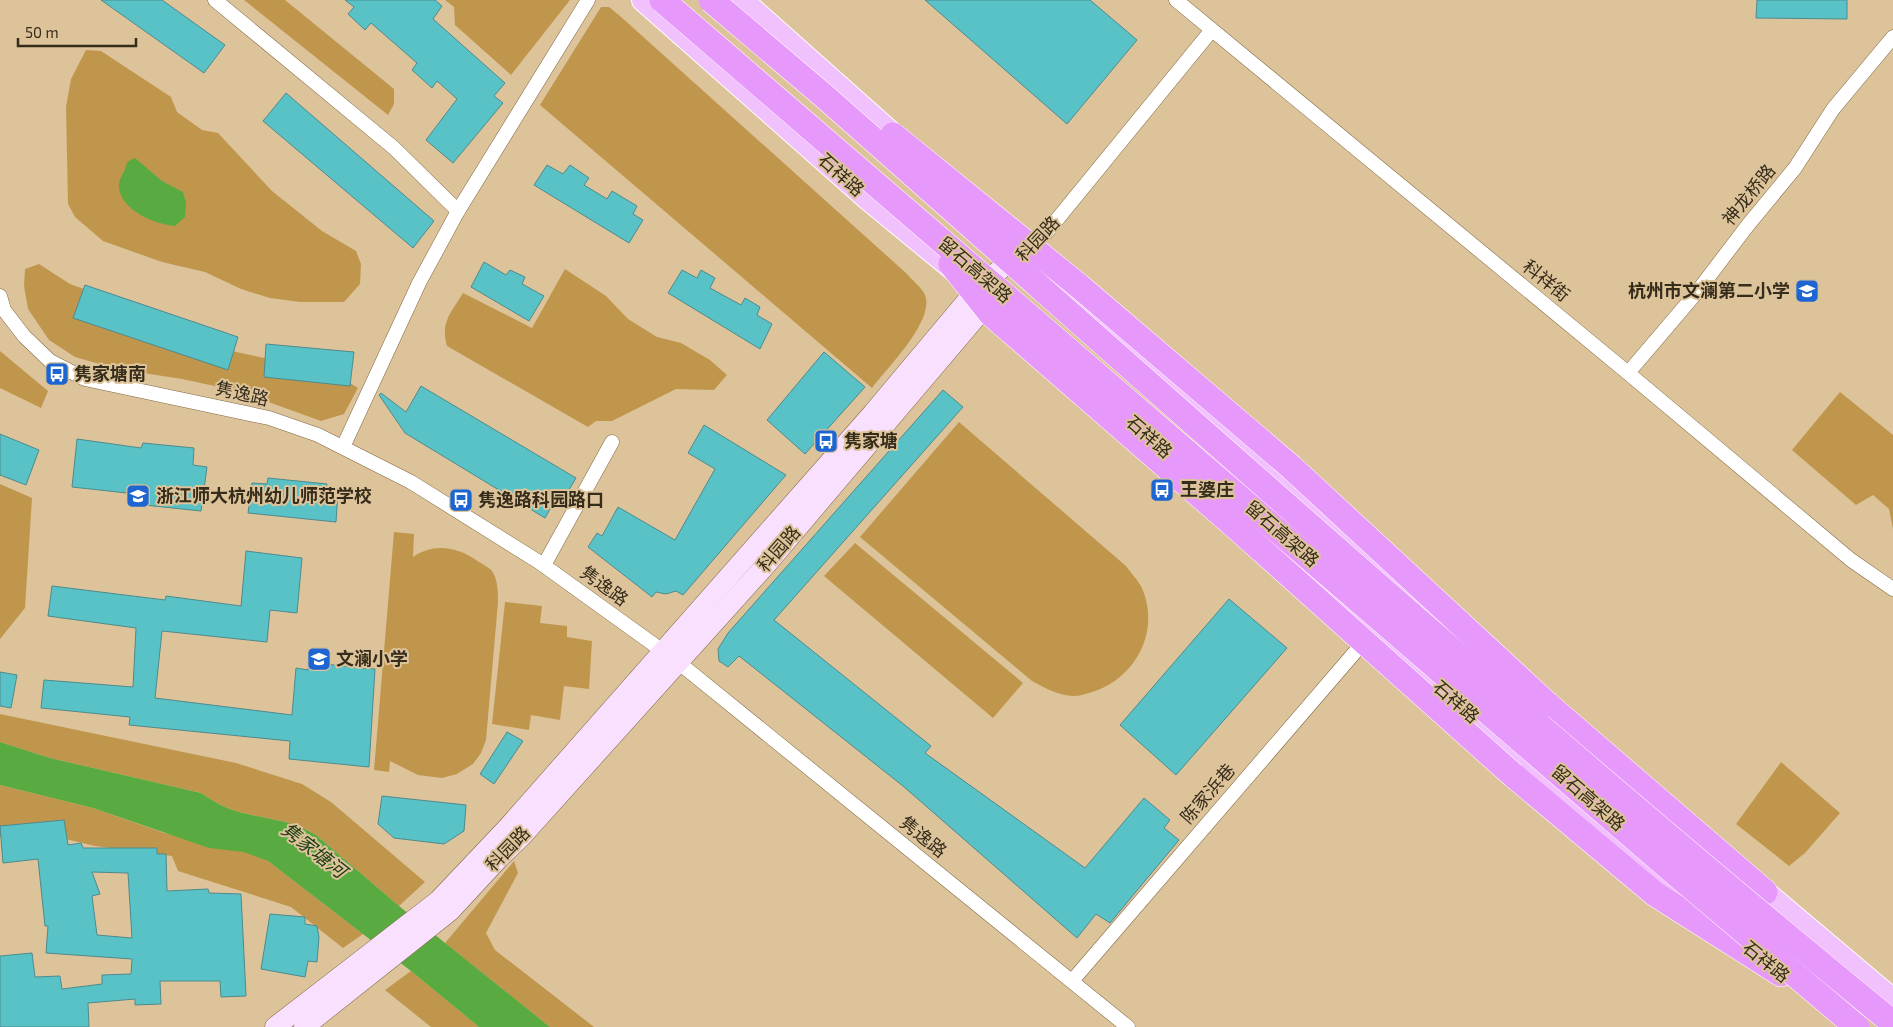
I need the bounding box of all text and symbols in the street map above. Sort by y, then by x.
scale bar [18,15,135,47]
text: 50 m [25,23,59,41]
street label: 石祥路 [814,148,869,200]
street label: 神龙桥路 [1717,159,1779,229]
street label: 科园路 [1011,211,1064,266]
street label: 留石高架路 [934,231,1017,307]
street label: 科祥街 [1519,255,1575,306]
school or university icon: 杭州市文澜第二小学 [1794,278,1820,304]
place label: 杭州市文澜第二小学 [1628,279,1790,301]
bus stop icon: 隽家塘南 [44,361,70,387]
place label: 隽家塘南 [74,362,146,384]
street label: 隽逸路 [213,376,271,410]
street label: 石祥路 [1122,410,1177,462]
bus stop icon: 隽家塘 [813,428,839,454]
place label: 隽家塘 [844,429,898,451]
bus stop icon: 王婆庄 [1149,477,1175,503]
place label: 王婆庄 [1180,478,1234,500]
school or university icon: 浙江师大杭州幼儿师范学校 [125,483,151,509]
place label: 浙江师大杭州幼儿师范学校 [156,484,372,506]
bus stop icon: 隽逸路科园路口 [448,487,474,513]
place label: 隽逸路科园路口 [478,488,604,510]
street label: 留石高架路 [1241,495,1324,571]
street label: 科园路 [752,521,804,576]
street label: 隽逸路 [576,560,633,610]
school or university icon: 文澜小学 [306,646,332,672]
place label: 文澜小学 [336,647,408,669]
street label: 石祥路 [1429,675,1484,727]
street label: 陈家浜巷 [1175,759,1239,828]
street label: 留石高架路 [1547,759,1630,835]
street label: 隽逸路 [896,811,952,862]
water label: 隽家塘河 [277,817,354,885]
street label: 科园路 [481,821,534,875]
street label: 石祥路 [1739,936,1795,987]

